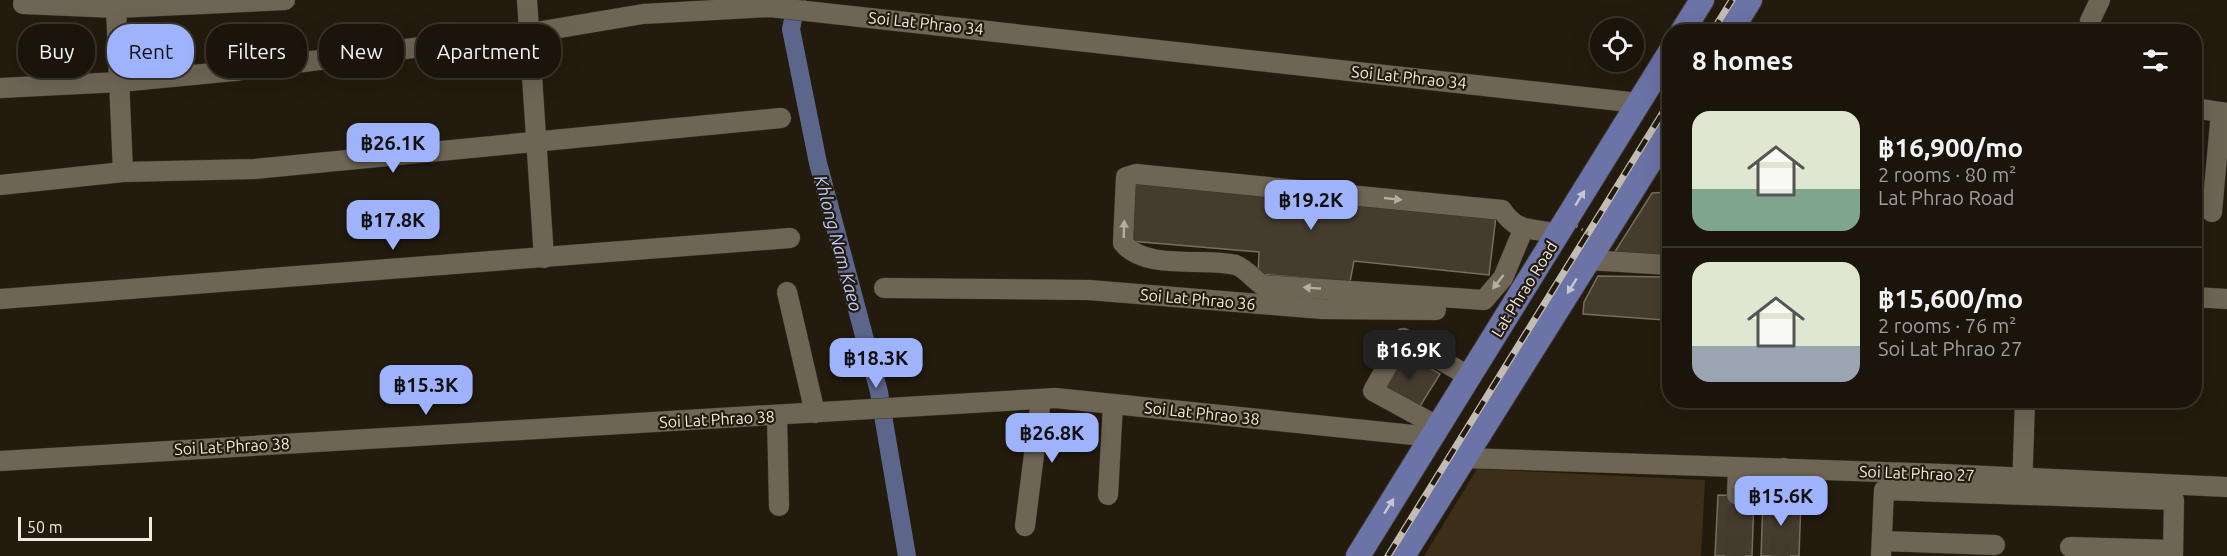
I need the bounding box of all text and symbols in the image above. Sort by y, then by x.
street label: Soi Lat Phrao 34 [868,8,984,38]
map controls [1590,18,1644,72]
button: locate [1590,18,1644,72]
chip: Buy [18,24,95,78]
chip: Rent [107,24,194,78]
chip: Filters [206,24,307,78]
chip: New [319,24,404,78]
chip: Apartment [416,24,561,78]
icon: filters [2139,44,2172,77]
text: 8 homes [1692,46,1793,75]
street label: Soi Lat Phrao 34 [1351,62,1467,92]
pin: ฿26.1K [344,123,442,174]
text: ฿26.1K [361,131,425,154]
text: ฿16,900/mo [1878,133,2023,162]
icon: home [1740,135,1812,207]
text: 2 rooms · 80 m² [1878,163,2016,186]
water label: Khlong Nam Kaeo [811,173,867,314]
pin: ฿19.2K [1262,180,1360,231]
text: Lat Phrao Road [1878,186,2015,209]
text: ฿19.2K [1279,188,1343,211]
one-way arrow [1574,190,1585,206]
one-way arrow [1383,194,1402,204]
pin: ฿17.8K [344,200,442,251]
text: ฿17.8K [361,208,425,231]
one-way arrow [1119,220,1128,239]
street label: Lat Phrao Road [1487,238,1561,340]
one-way arrow [1493,275,1505,290]
one-way arrow [1567,278,1578,294]
one-way arrow [1303,284,1322,293]
text: ฿15,600/mo [1878,284,2023,313]
street label: Soi Lat Phrao 36 [1140,285,1256,313]
icon: home [1740,286,1812,358]
text: 2 rooms · 76 m² [1878,314,2016,337]
pin: ฿16.9K [1360,330,1458,381]
text: Soi Lat Phrao 27 [1878,337,2023,360]
pin: ฿18.3K [827,338,925,389]
text: ฿16.9K [1377,338,1441,361]
text: ฿18.3K [844,346,908,369]
pin: ฿15.3K [377,365,475,416]
text: ฿15.3K [394,373,458,396]
street label: Soi Lat Phrao 38 [1144,398,1260,428]
street label: Soi Lat Phrao 38 [659,407,775,431]
pin: ฿26.8K [1003,413,1101,464]
text: ฿26.8K [1020,421,1084,444]
street label: Soi Lat Phrao 38 [174,434,290,458]
street label: Soi Lat Phrao 27 [1859,462,1975,484]
pin: ฿15.6K [1732,476,1830,527]
text: ฿15.6K [1749,484,1813,507]
one-way arrow [1383,498,1394,515]
scale bar [18,514,152,542]
text: 50 m [27,518,63,536]

